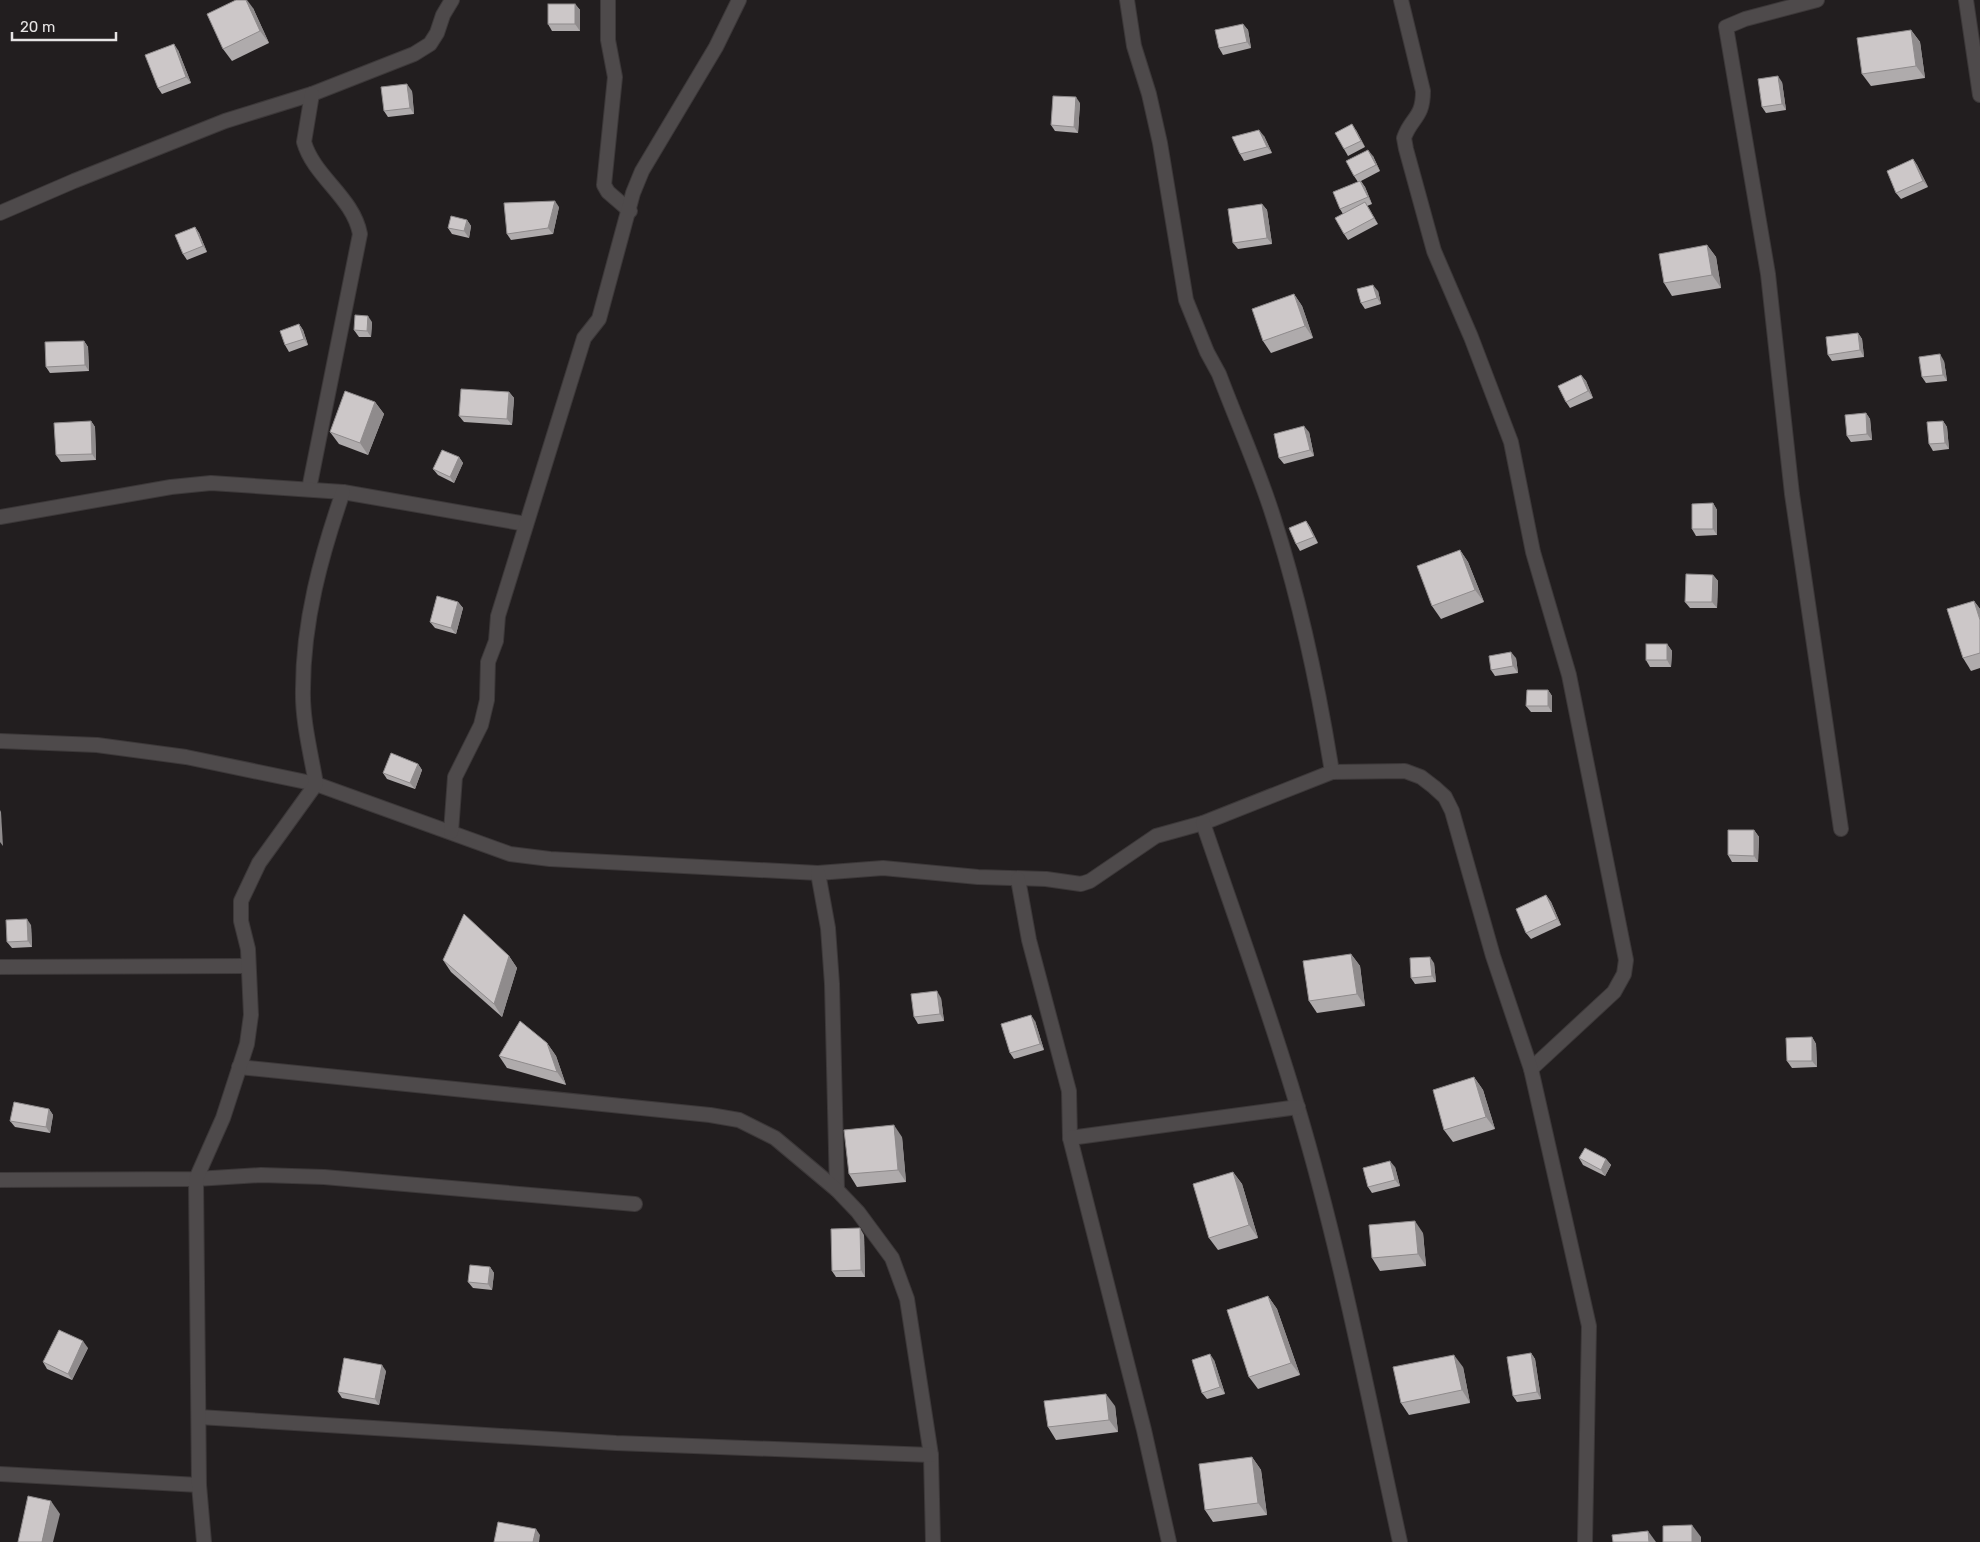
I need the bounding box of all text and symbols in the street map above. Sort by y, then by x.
scale bar [12,10,116,42]
text: 20 m [20,18,55,36]

